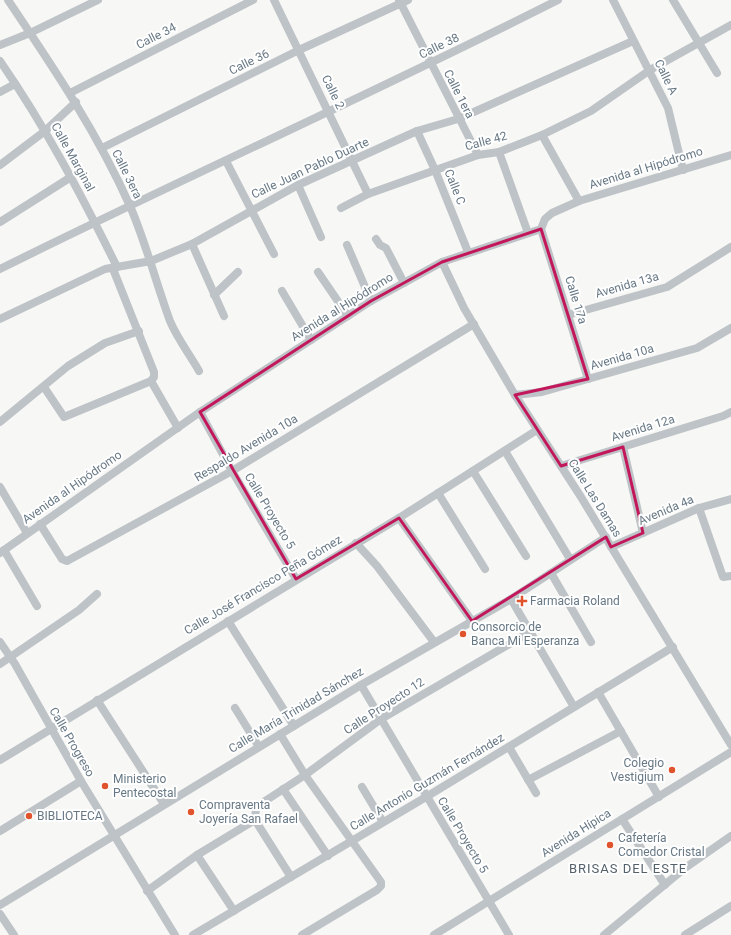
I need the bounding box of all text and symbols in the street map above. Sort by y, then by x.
street label: Calle 34 [134,20,179,52]
street label: Calle 38 [417,30,462,62]
street label: Calle 36 [227,46,272,78]
street label: Calle A [652,57,681,97]
street label: Calle 1era [441,67,477,121]
street label: Calle 2 [319,73,347,112]
street label: Calle Marginal [48,120,98,194]
street label: Calle 42 [463,129,509,153]
street label: Calle Juan Pablo Duarte [249,135,371,201]
street label: Avenida al Hipódromo [588,144,705,192]
street label: Calle 3era [109,147,145,201]
street label: Calle C [442,167,469,207]
street label: Avenida 13a [594,269,660,301]
street label: Avenida al Hipódromo [288,270,396,344]
street label: Calle 17a [562,274,590,326]
street label: Avenida 10a [589,341,655,373]
street label: Respaldo Avenida 10a [192,412,300,484]
street label: Avenida 12a [610,412,676,444]
street label: Avenida al Hipódromo [20,447,124,527]
street label: Calle Las Damas [565,456,625,540]
street label: Calle Proyecto 5 [242,470,298,552]
street label: Avenida 4a [636,492,696,528]
street label: Calle José Francisco Peña Gómez [182,532,344,638]
place label: Farmacia Roland [530,594,620,608]
marker: Farmacia Roland [517,596,527,606]
place label: Consorcio de Banca Mi Esperanza [471,620,579,648]
marker: Consorcio de Banca Mi Esperanza [458,629,468,639]
street label: Calle María Trinidad Sánchez [226,664,366,756]
street label: Calle Proyecto 12 [341,675,427,737]
street label: Calle Progreso [46,705,98,779]
street label: Calle Antonio Guzmán Fernández [347,730,507,834]
place label: Colegio Vestigium [610,756,664,784]
marker: Colegio Vestigium [667,765,677,775]
place label: Ministerio Pentecostal [113,772,176,800]
marker: Ministerio Pentecostal [100,781,110,791]
street label: Calle Proyecto 5 [435,794,491,876]
place label: Compraventa Joyería San Rafael [199,798,298,826]
street label: Avenida Hípica [539,806,613,860]
marker: Compraventa Joyería San Rafael [186,807,196,817]
place label: BIBLIOTECA [37,809,103,823]
marker: BIBLIOTECA [24,811,34,821]
place label: Cafetería Comedor Cristal [618,831,705,859]
marker: Cafetería Comedor Cristal [605,840,615,850]
district label: BRISAS DEL ESTE [569,861,687,876]

